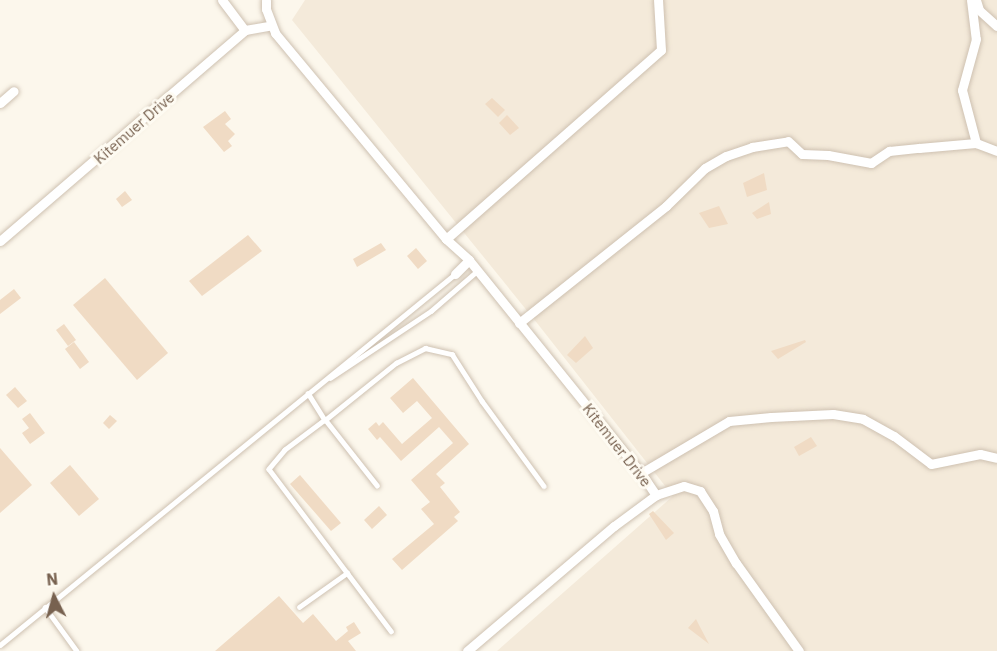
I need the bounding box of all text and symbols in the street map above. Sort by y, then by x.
street label: Kitemuer Drive [90,88,178,168]
street label: Kitemuer Drive [579,400,655,490]
north arrow [24,567,84,627]
text: N [45,569,59,590]

